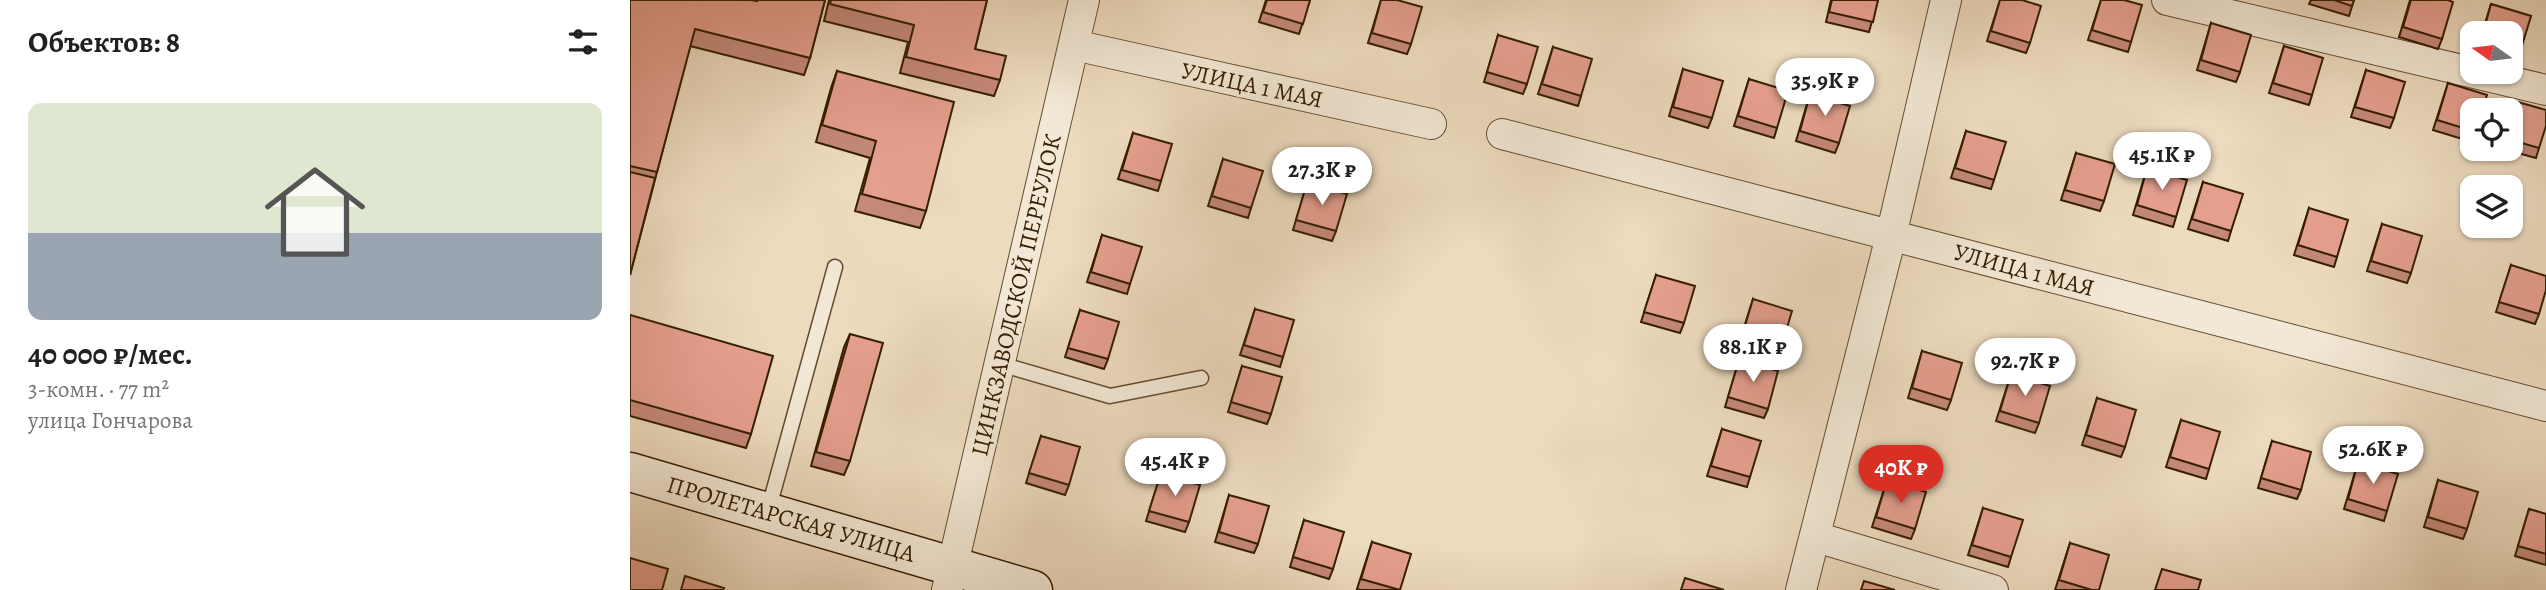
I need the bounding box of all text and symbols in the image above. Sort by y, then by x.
north arrow [2460,21,2524,84]
map controls [2460,21,2523,238]
text: Объектов: 8 [28,22,180,62]
icon: filters [564,23,602,61]
street label: УЛИЦА 1 МАЯ [1178,54,1326,116]
pin: 35.9K ₽ [1760,58,1890,118]
text: 35.9K ₽ [1791,65,1859,96]
button: locate [2460,98,2523,161]
street label: ЦИНКЗАВОДСКОЙ ПЕРЕУЛОК [963,130,1069,459]
pin: 45.1K ₽ [2097,132,2227,192]
text: 45.1K ₽ [2129,139,2195,170]
pin: 27.3K ₽ [1257,148,1387,207]
icon: home [252,149,378,275]
text: 27.3K ₽ [1288,154,1356,185]
button: layers [2460,175,2523,238]
street label: УЛИЦА 1 МАЯ [1950,236,2098,304]
pin: 88.1K ₽ [1688,324,1818,384]
text: 88.1K ₽ [1719,331,1787,362]
text: 40 000 ₽/мес. [28,334,193,374]
pin: 92.7K ₽ [1960,338,2090,398]
text: 92.7K ₽ [1991,345,2059,376]
text: 3-комн. · 77 m² [28,374,169,405]
text: улица Гончарова [28,405,193,436]
pin: 52.6K ₽ [2308,426,2438,486]
text: 52.6K ₽ [2339,433,2407,464]
pin: 45.4K ₽ [1110,438,1240,498]
text: 45.4K ₽ [1141,445,1209,476]
pin: 40K ₽ [1852,446,1950,505]
text: 40K ₽ [1874,452,1928,483]
street label: ПРОЛЕТАРСКАЯ УЛИЦА [663,468,920,570]

